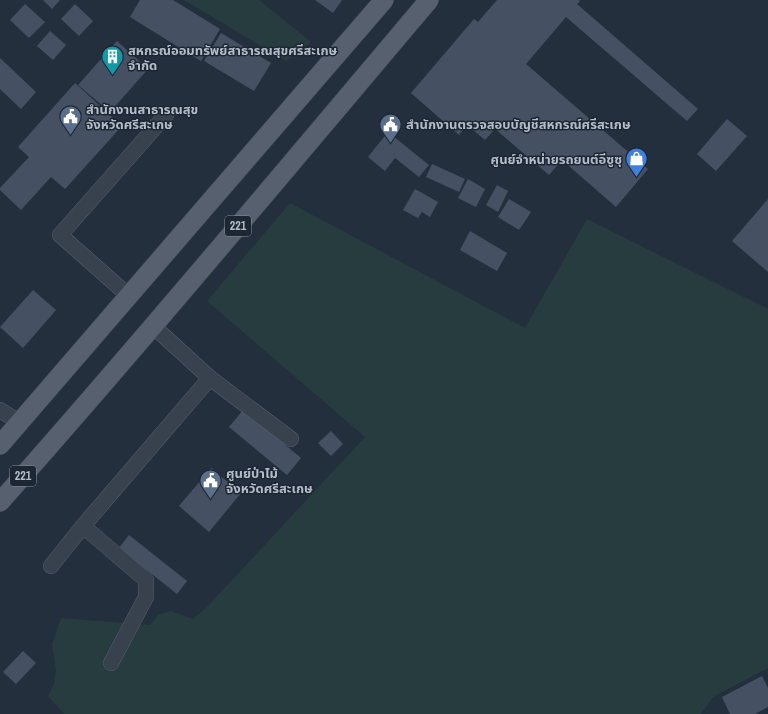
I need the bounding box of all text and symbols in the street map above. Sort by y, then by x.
place label: สหกรณ์ออมทรัพย์สาธารณสุขศรีสะเกษ จำกัด [128,42,338,74]
building icon: สหกรณ์ออมทรัพย์สาธารณสุขศรีสะเกษ จำกัด [100,44,126,77]
place label: สำนักงานสาธารณสุข จังหวัดศรีสะเกษ [86,101,198,133]
public building icon: สำนักงานสาธารณสุข จังหวัดศรีสะเกษ [57,103,83,136]
public building icon: สำนักงานตรวจสอบบัญชีสหกรณ์ศรีสะเกษ [377,111,403,144]
place label: สำนักงานตรวจสอบบัญชีสหกรณ์ศรีสะเกษ [406,116,631,133]
shop icon: ศูนย์จำหน่ายรถยนต์อีซูซุ [624,146,650,179]
place label: ศูนย์จำหน่ายรถยนต์อีซูซุ [491,151,622,168]
road number: 221 [225,216,251,236]
place label: ศูนย์ป่าไม้ จังหวัดศรีสะเกษ [226,465,313,497]
road number: 221 [10,466,36,486]
public building icon: ศูนย์ป่าไม้ จังหวัดศรีสะเกษ [197,467,223,500]

